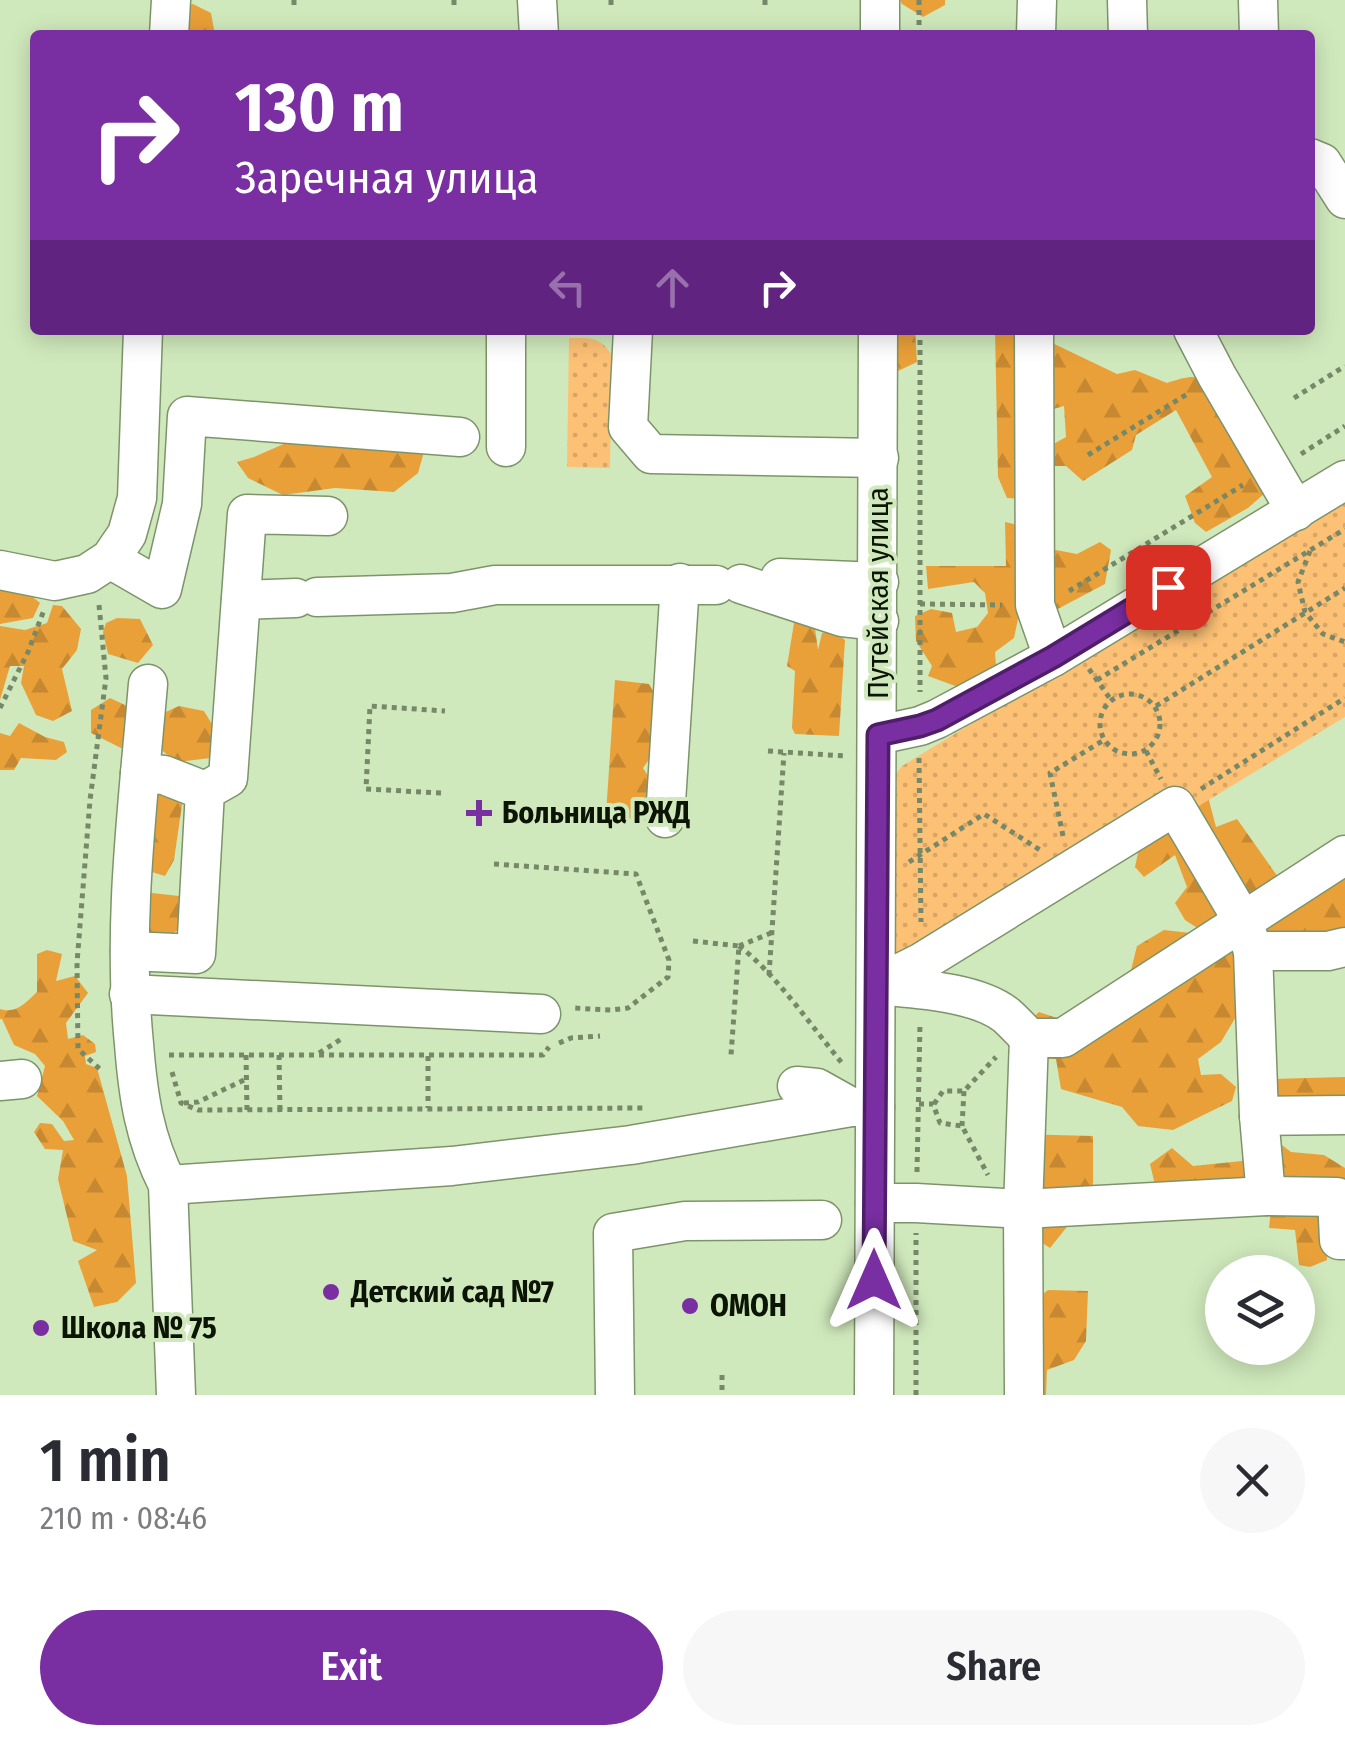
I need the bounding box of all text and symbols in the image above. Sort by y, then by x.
text: 130 m [235,66,404,150]
icon: right [70,70,200,200]
text: Заречная улица [235,151,538,205]
icon: left [540,260,595,315]
icon: ahead [645,260,700,315]
icon: right [750,260,805,315]
street label: Путейская улица [860,487,896,699]
pin [1126,545,1211,630]
icon: arrive [1141,560,1196,615]
place label: Больница РЖД [502,795,690,831]
marker: Больница РЖД [466,800,492,826]
position arrow [822,1228,926,1332]
map controls [1205,1255,1315,1365]
button: layers [1205,1255,1315,1365]
place label: Детский сад №7 [350,1274,554,1310]
marker: Детский сад №7 [320,1281,342,1303]
place label: ОМОН [710,1288,787,1324]
marker: ОМОН [679,1295,701,1317]
place label: Школа № 75 [61,1310,217,1346]
marker: Школа № 75 [30,1317,52,1339]
text: 1 min [40,1425,171,1497]
button: close [1200,1428,1305,1533]
text: 210 m · 08:46 [40,1499,207,1537]
button: Exit [40,1610,663,1725]
button: Share [683,1610,1305,1725]

